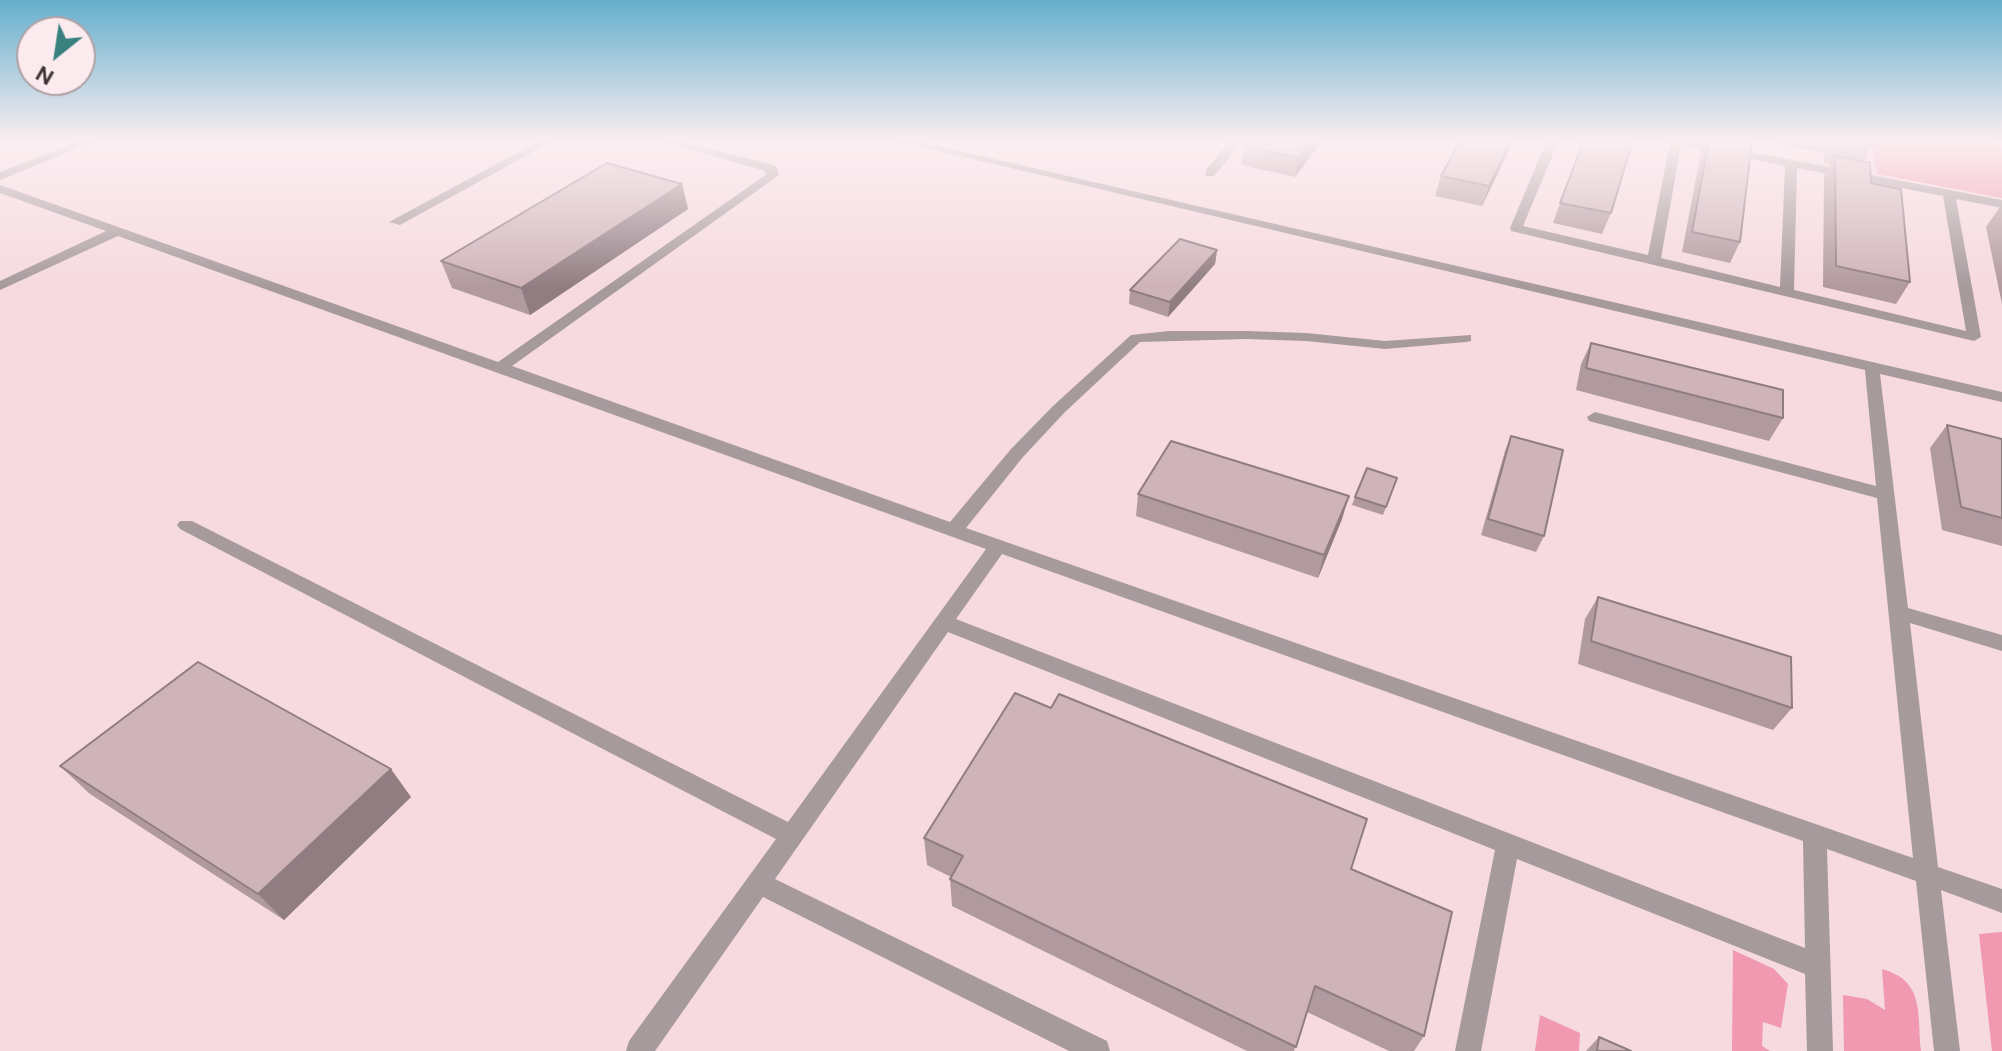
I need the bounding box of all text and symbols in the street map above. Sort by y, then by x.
north arrow [16,16,96,96]
text: N [31,59,59,92]

